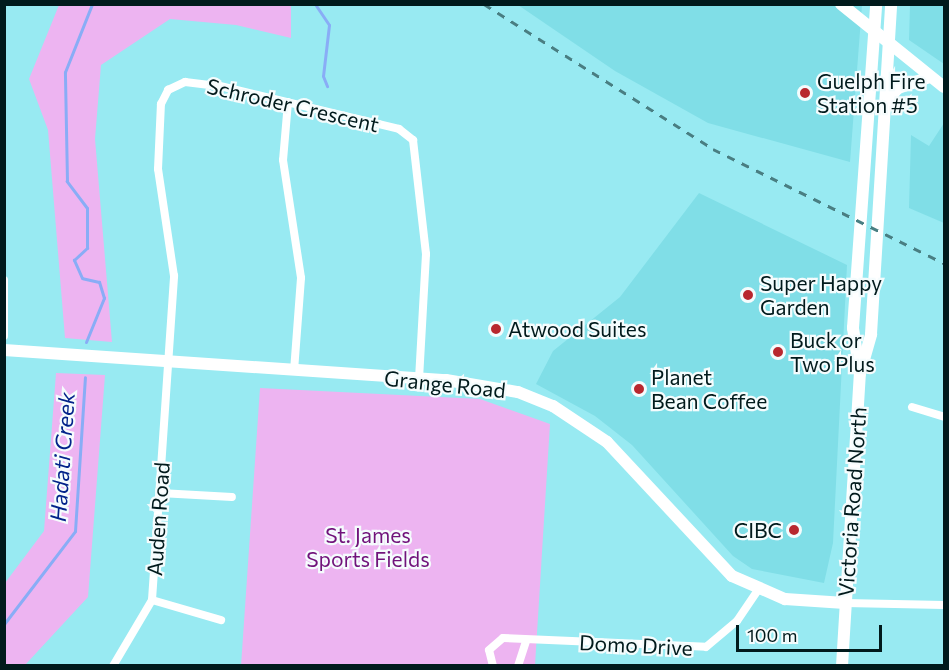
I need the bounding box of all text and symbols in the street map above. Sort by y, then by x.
place label: Guelph Fire Station #5 [817,68,926,118]
street label: Schroder Crescent [204,73,382,137]
marker: Guelph Fire Station #5 [798,86,812,100]
place label: Super Happy Garden [760,270,882,320]
marker: Super Happy Garden [741,288,755,302]
place label: Atwood Suites [508,316,646,342]
marker: Atwood Suites [489,322,503,336]
place label: Buck or Two Plus [790,327,875,377]
marker: Buck or Two Plus [771,345,785,359]
place label: Planet Bean Coffee [651,364,767,414]
street label: Grange Road [383,365,507,403]
marker: Planet Bean Coffee [632,382,646,396]
water label: Hadati Creek [44,391,80,523]
street label: Victoria Road North [833,406,871,598]
street label: Auden Road [141,461,175,577]
place label: CIBC [734,517,782,543]
park label: St. James Sports Fields [306,522,430,572]
marker: CIBC [787,523,801,537]
scale bar [739,613,884,651]
text: 100 m [747,624,797,646]
street label: Domo Drive [579,629,693,661]

